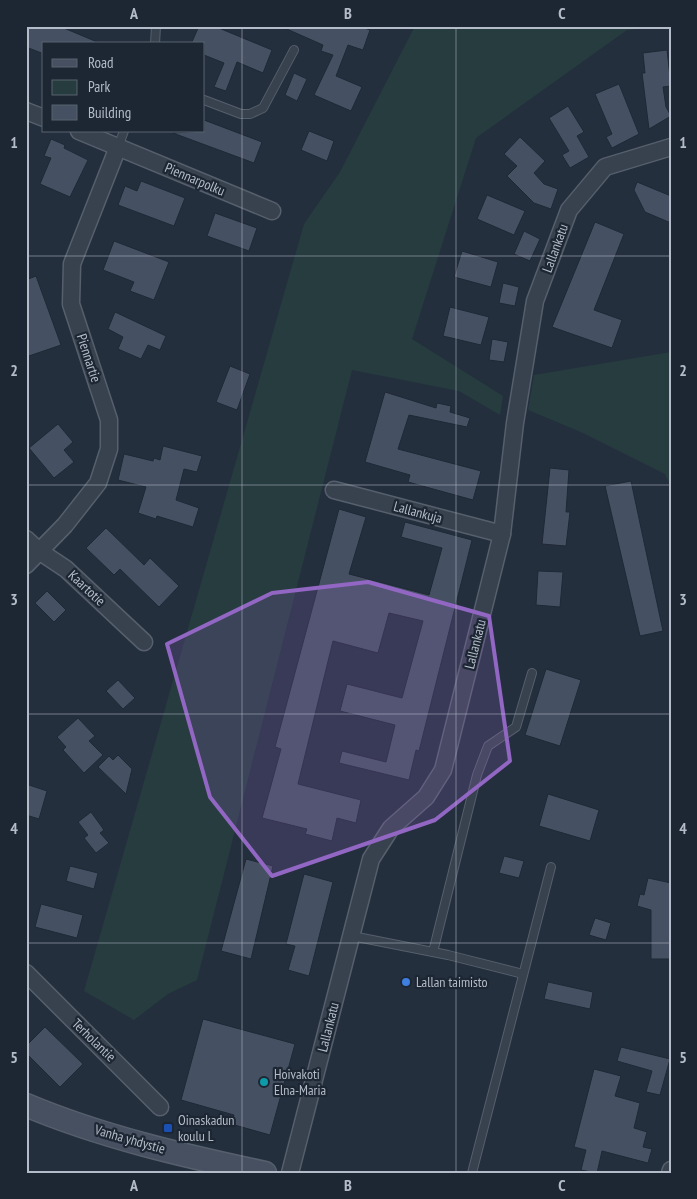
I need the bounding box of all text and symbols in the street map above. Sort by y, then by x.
text: A [129,3,139,23]
text: B [344,3,352,23]
text: C [558,3,566,23]
legend [42,42,205,132]
text: Road [88,53,114,72]
text: Park [88,77,110,96]
text: Building [88,103,131,122]
text: 1 [10,132,18,152]
text: 1 [679,132,687,152]
street label: Piennarpolku [162,158,228,200]
street label: Lallankatu [538,221,572,275]
street label: Piennartie [73,332,105,385]
text: 2 [10,360,18,380]
text: 2 [679,360,687,380]
street label: Lallankuja [392,497,444,527]
street label: Kaartotie [65,566,110,610]
text: 3 [10,589,18,609]
text: 3 [679,589,687,609]
street label: Lallankatu [460,617,490,671]
text: 4 [10,818,18,838]
text: 4 [679,818,687,838]
place label: Lallan taimisto [416,973,488,991]
marker: Lallan taimisto [400,976,412,988]
street label: Lallankatu [313,1000,343,1054]
street label: Terholantie [68,1015,120,1065]
text: 5 [10,1047,18,1067]
text: 5 [679,1047,687,1067]
place label: Hoivakoti Elna-Maria [274,1065,326,1099]
marker: Hoivakoti Elna-Maria [258,1076,270,1088]
place label: Oinaskadun koulu L [178,1111,235,1145]
street label: Vanha yhdystie [92,1120,168,1158]
marker: Oinaskadun koulu L [162,1122,174,1134]
text: A [129,1175,139,1195]
text: B [344,1175,352,1195]
text: C [558,1175,566,1195]

